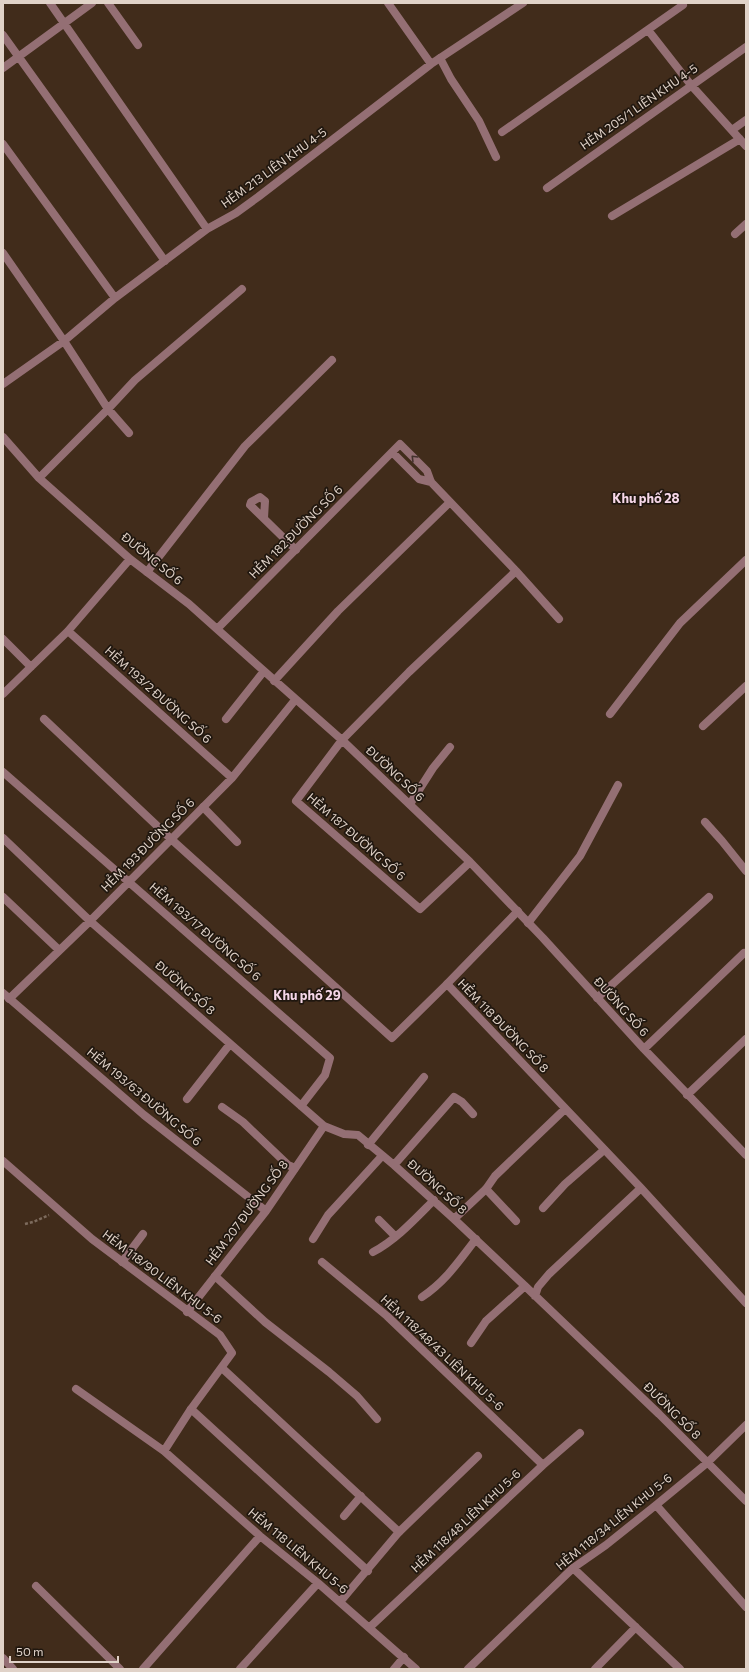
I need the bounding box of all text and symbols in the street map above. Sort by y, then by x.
street label: HẺM 205/1 LIÊN KHU 4-5 [577,60,700,152]
street label: HẺM 213 LIÊN KHU 4-5 [218,124,329,210]
one-way arrow [411,455,419,463]
street label: HẺM 182 ĐƯỜNG SỐ 6 [245,481,345,581]
district label: Khu phố 28 [612,490,680,506]
street label: ĐƯỜNG SỐ 6 [118,528,187,587]
street label: HẺM 193/2 ĐƯỜNG SỐ 6 [103,642,215,746]
street label: ĐƯỜNG SỐ 6 [363,741,428,804]
street label: HẺM 187 ĐƯỜNG SỐ 6 [305,789,409,883]
street label: HẺM 193 ĐƯỜNG SỐ 6 [97,794,197,894]
street label: HẺM 193/17 ĐƯỜNG SỐ 6 [147,878,265,983]
street label: ĐƯỜNG SỐ 8 [152,956,219,1017]
street label: ĐƯỜNG SỐ 6 [591,972,653,1039]
street label: HẺM 118 ĐƯỜNG SỐ 8 [455,975,553,1075]
district label: Khu phố 29 [273,987,341,1003]
street label: HẺM 193/63 ĐƯỜNG SỐ 6 [85,1044,205,1148]
street label: ĐƯỜNG SỐ 8 [404,1155,471,1216]
street label: HẺM 207 ĐƯỜNG SỐ 8 [201,1157,290,1268]
street label: HẺM 118/90 LIÊN KHU 5-6 [100,1227,225,1326]
street label: HẺM 118/48/43 LIÊN KHU 5-6 [378,1292,507,1413]
street label: ĐƯỜNG SỐ 8 [641,1378,705,1442]
street label: HẺM 118/48 LIÊN KHU 5-6 [408,1466,523,1575]
street label: HẺM 118/34 LIÊN KHU 5-6 [553,1470,674,1572]
street label: HẺM 118 LIÊN KHU 5-6 [246,1504,351,1596]
scale bar [10,1638,118,1664]
text: 50 m [16,1644,44,1658]

